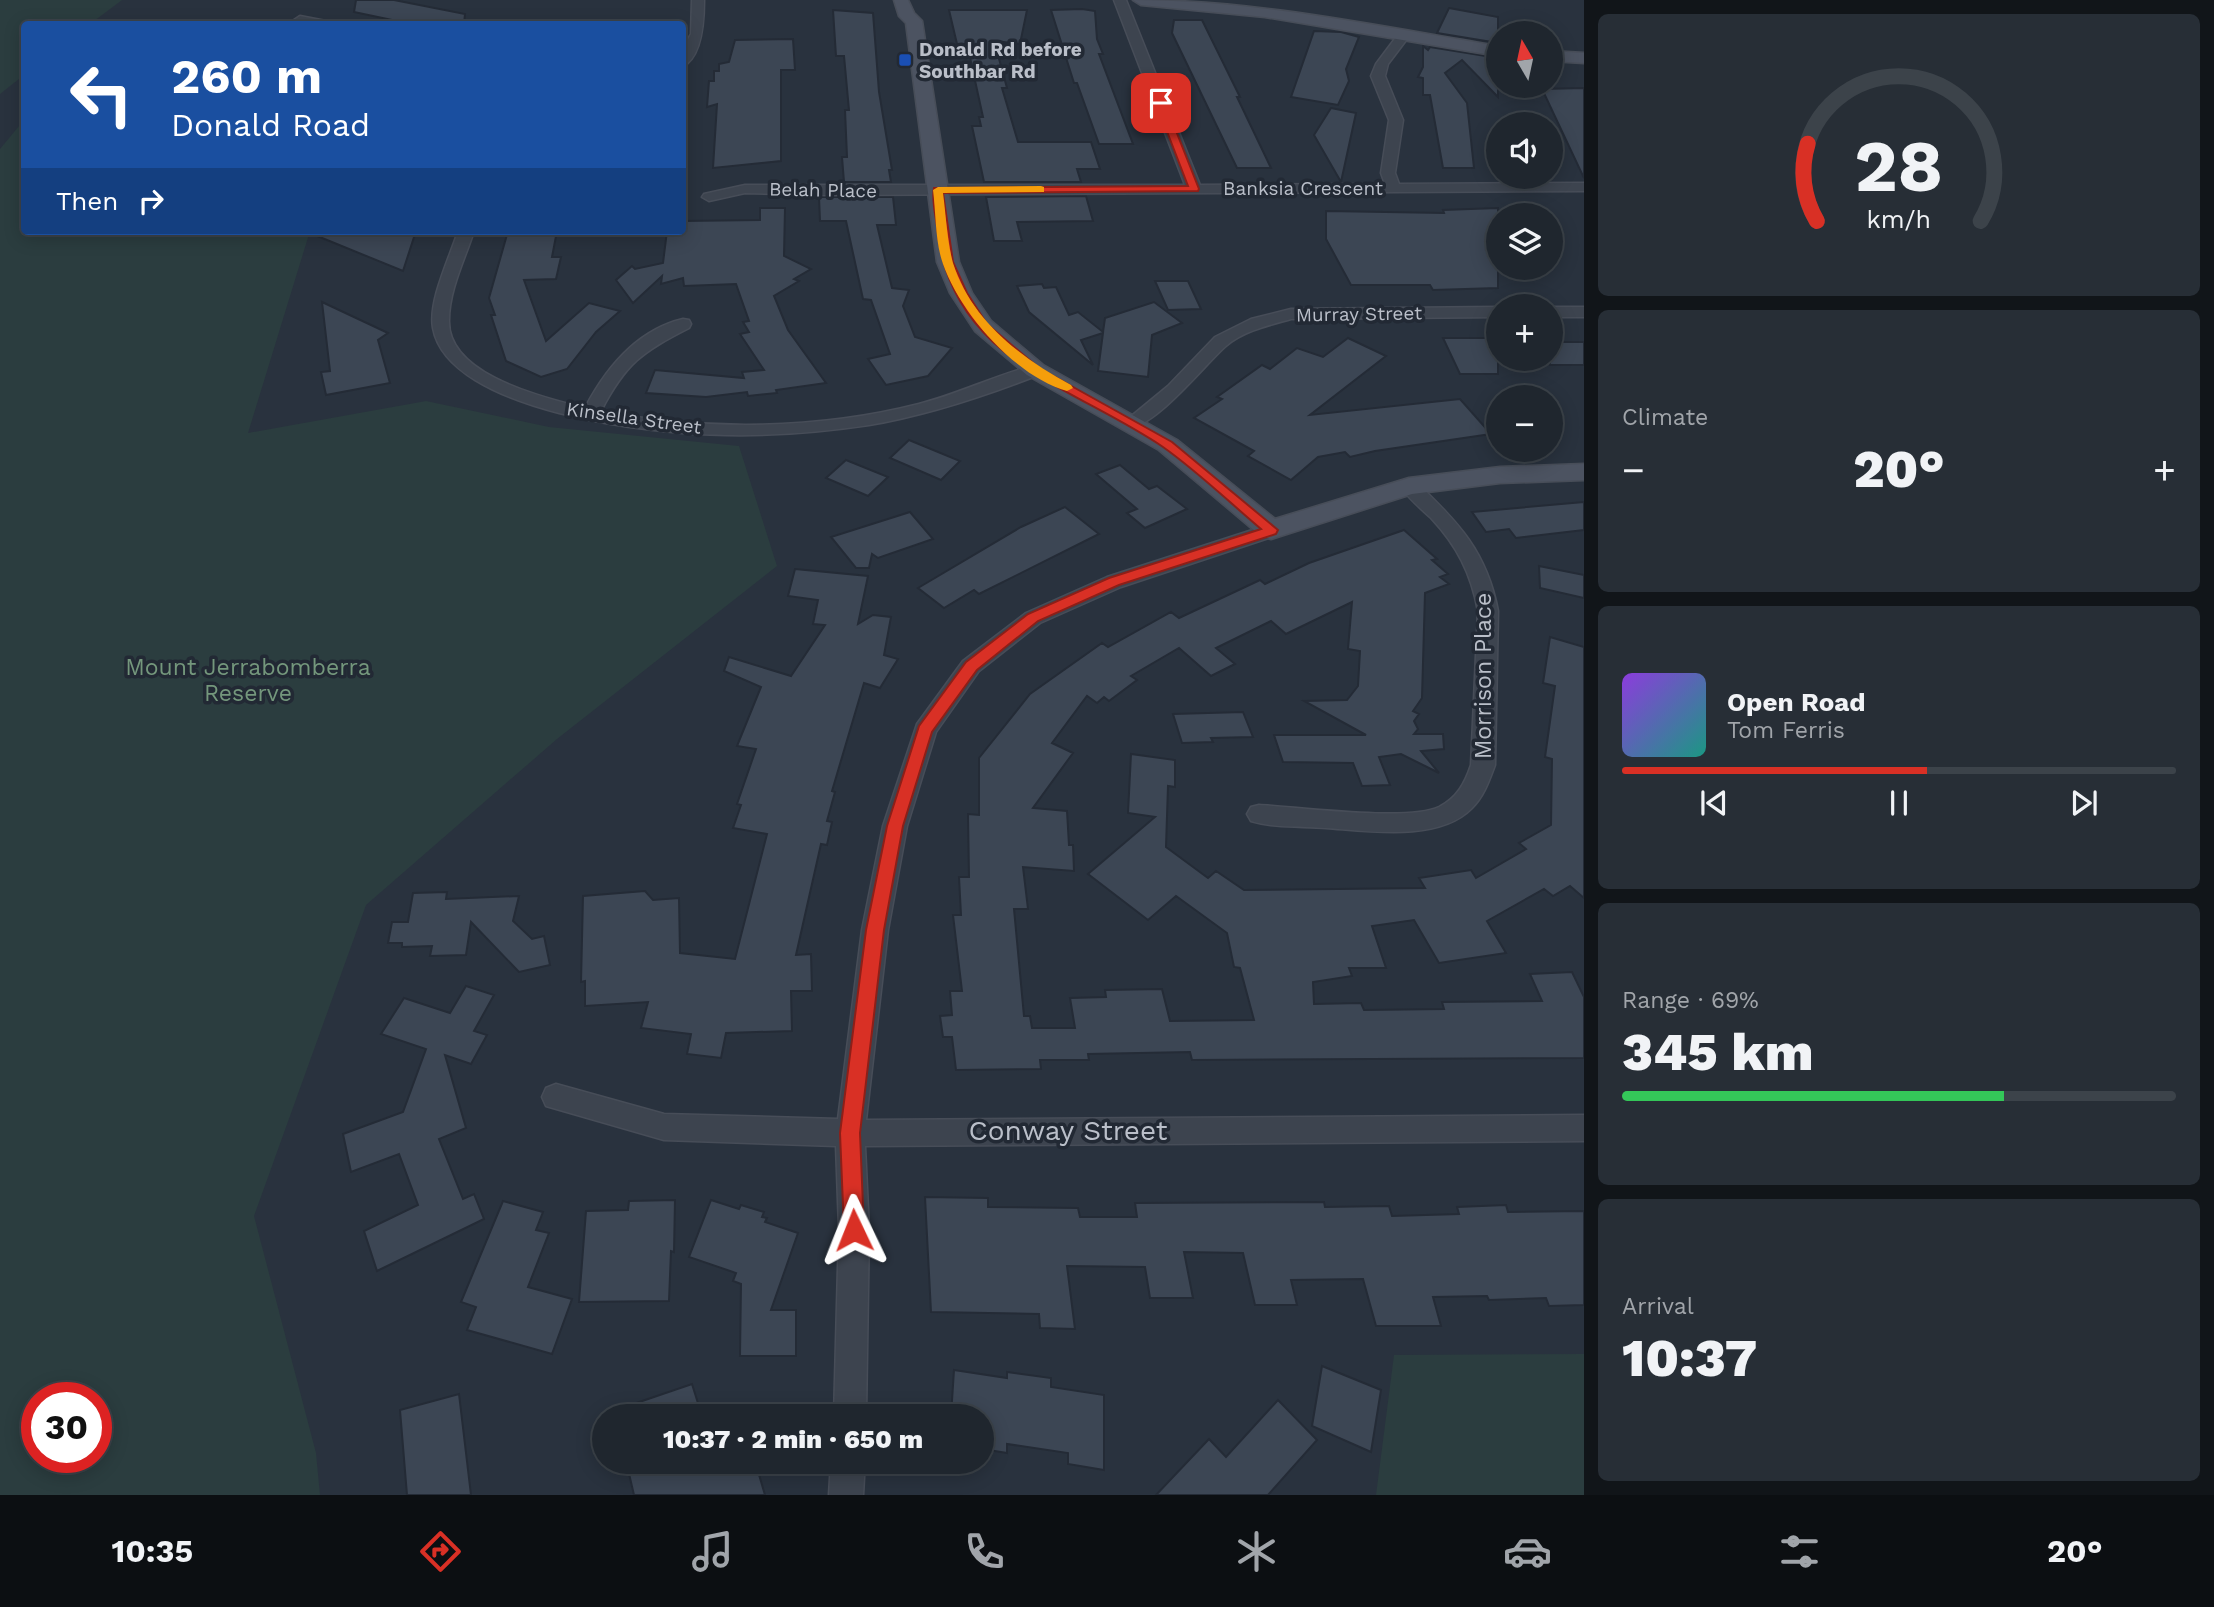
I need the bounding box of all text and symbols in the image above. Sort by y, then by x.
north arrow [1486,21,1563,98]
map controls [1486,21,1563,462]
place label: Donald Rd before Southbar Rd [919,38,1082,83]
text: 260 m [171,47,322,105]
icon: left [56,49,147,140]
marker: Donald Rd before Southbar Rd [897,52,913,68]
pin [1131,73,1191,133]
icon: arrive [1142,84,1180,122]
text: Donald Road [171,106,370,144]
button: sound [1486,112,1563,189]
text: 28 [1854,123,1944,209]
street label: Banksia Crescent [1223,177,1383,200]
street label: Belah Place [769,178,877,202]
icon: right [132,182,170,220]
text: Then [56,186,118,216]
button: layers [1486,203,1563,280]
text: km/h [1867,205,1931,234]
button: + [1486,294,1563,371]
street label: Murray Street [1296,301,1422,327]
button: − [1486,385,1563,462]
street label: Kinsella Street [565,397,703,439]
text: Climate [1622,404,1708,431]
text: 20° [1853,439,1945,500]
text: − [1622,448,1645,492]
text: + [2153,448,2176,492]
street label: Morrison Place [1470,593,1497,759]
park label: Mount Jerrabomberra Reserve [125,654,371,707]
text: Open Road [1727,687,1865,717]
text: Tom Ferris [1727,717,1845,744]
icon: previous [1695,784,1733,822]
icon: pause [1880,784,1918,822]
icon: next [2065,784,2103,822]
text: Range · 69% [1622,987,1759,1014]
text: 345 km [1622,1022,1814,1083]
street label: Conway Street [969,1114,1168,1147]
position arrow [817,1193,891,1267]
text: Arrival [1622,1293,1694,1320]
text: 10:37 [1622,1328,1757,1389]
speed limit sign: 30 [21,1382,112,1473]
text: 10:37 · 2 min · 650 m [663,1424,923,1454]
icon: directions [416,1527,465,1576]
icon: music [688,1527,737,1576]
icon: phone [960,1527,1009,1576]
icon: climate [1232,1527,1281,1576]
icon: car [1503,1527,1552,1576]
icon: filters [1775,1527,1824,1576]
text: 10:35 [111,1532,193,1570]
text: 20° [2047,1532,2103,1570]

